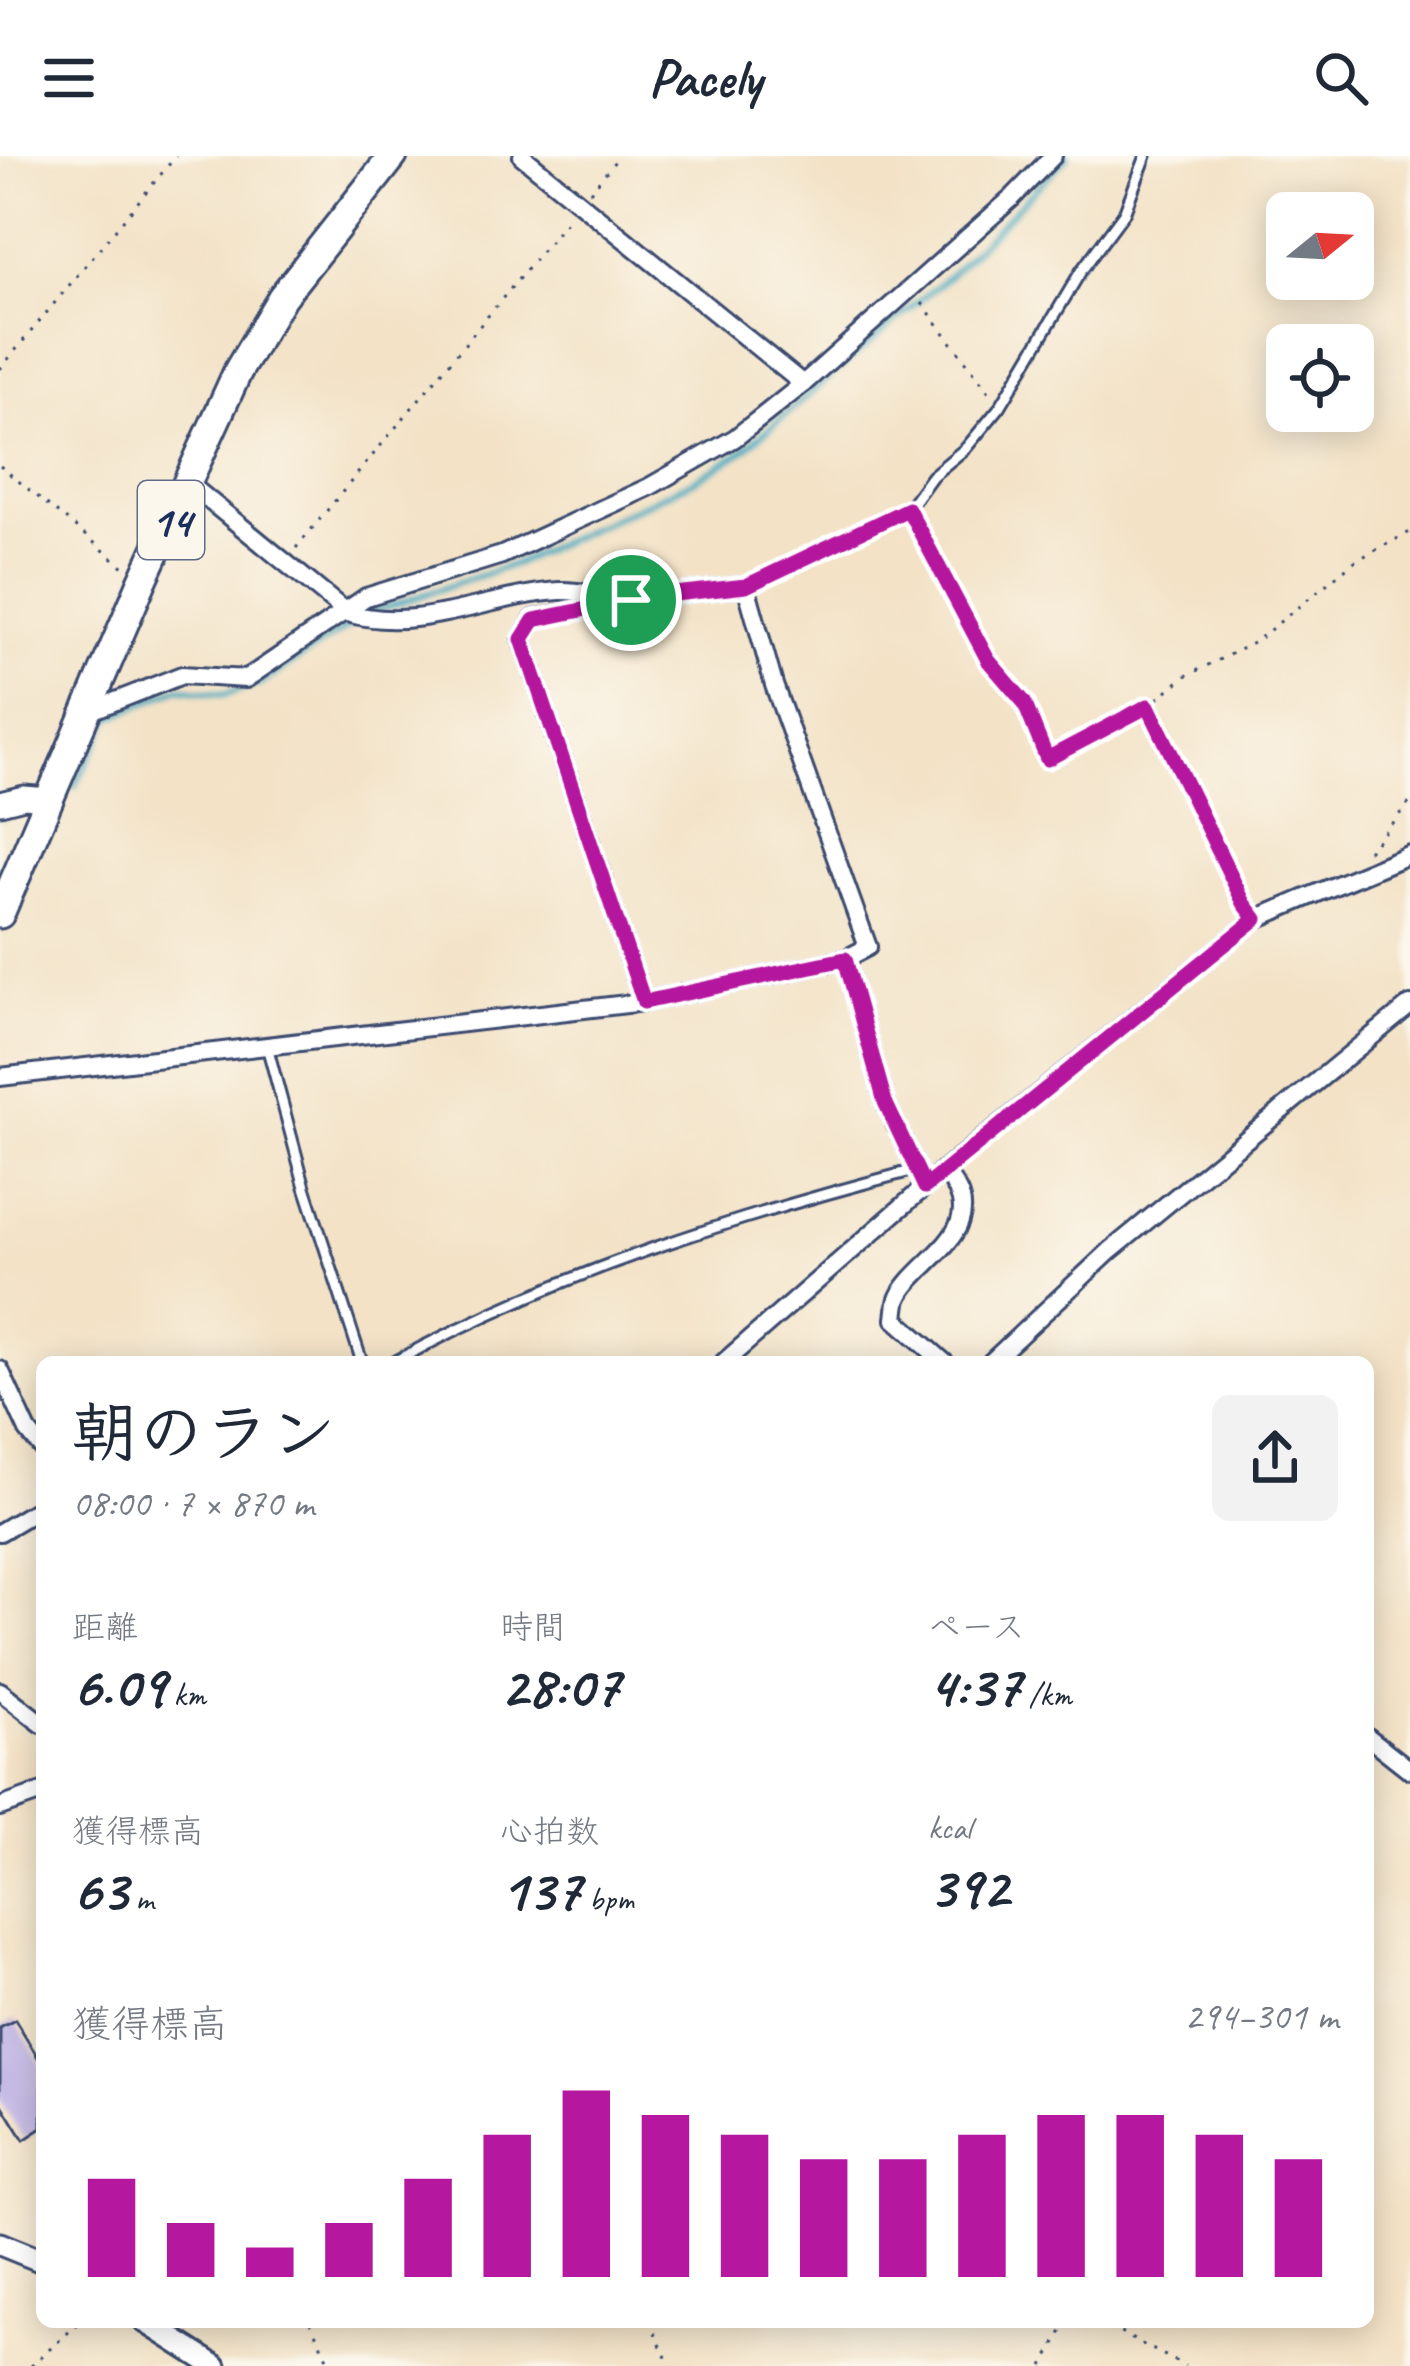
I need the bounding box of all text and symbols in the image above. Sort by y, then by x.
text: Pacely [649,44,761,112]
icon: menu [36,45,102,111]
icon: search [1308,45,1374,111]
north arrow [1266,192,1374,300]
map controls [1266,192,1374,432]
button: locate [1266,324,1374,432]
road number: 14 [138,481,204,559]
pin [580,549,682,651]
icon: arrive [598,567,664,633]
text: 朝のラン [72,1392,336,1475]
button: share [1212,1395,1338,1521]
text: 08:00 · 7 × 870 m [72,1479,314,1528]
text: 距離 [72,1606,138,1648]
text: 時間 [500,1606,566,1648]
text: ペース [928,1606,1025,1648]
text: 6.09 [72,1648,165,1724]
text: 28:07 [500,1648,620,1724]
text: 4:37 [928,1648,1021,1724]
text: km [165,1674,206,1716]
text: /km [1021,1674,1072,1716]
text: kcal [928,1807,972,1849]
text: 獲得標高 [72,1810,204,1852]
text: 心拍数 [500,1810,599,1852]
text: 392 [928,1849,1008,1925]
text: 63 [72,1852,127,1928]
text: 137 [500,1852,581,1928]
text: m [127,1878,154,1920]
text: bpm [581,1878,634,1920]
text: 294–301 m [1184,1992,1338,2041]
text: 獲得標高 [72,2000,228,2049]

